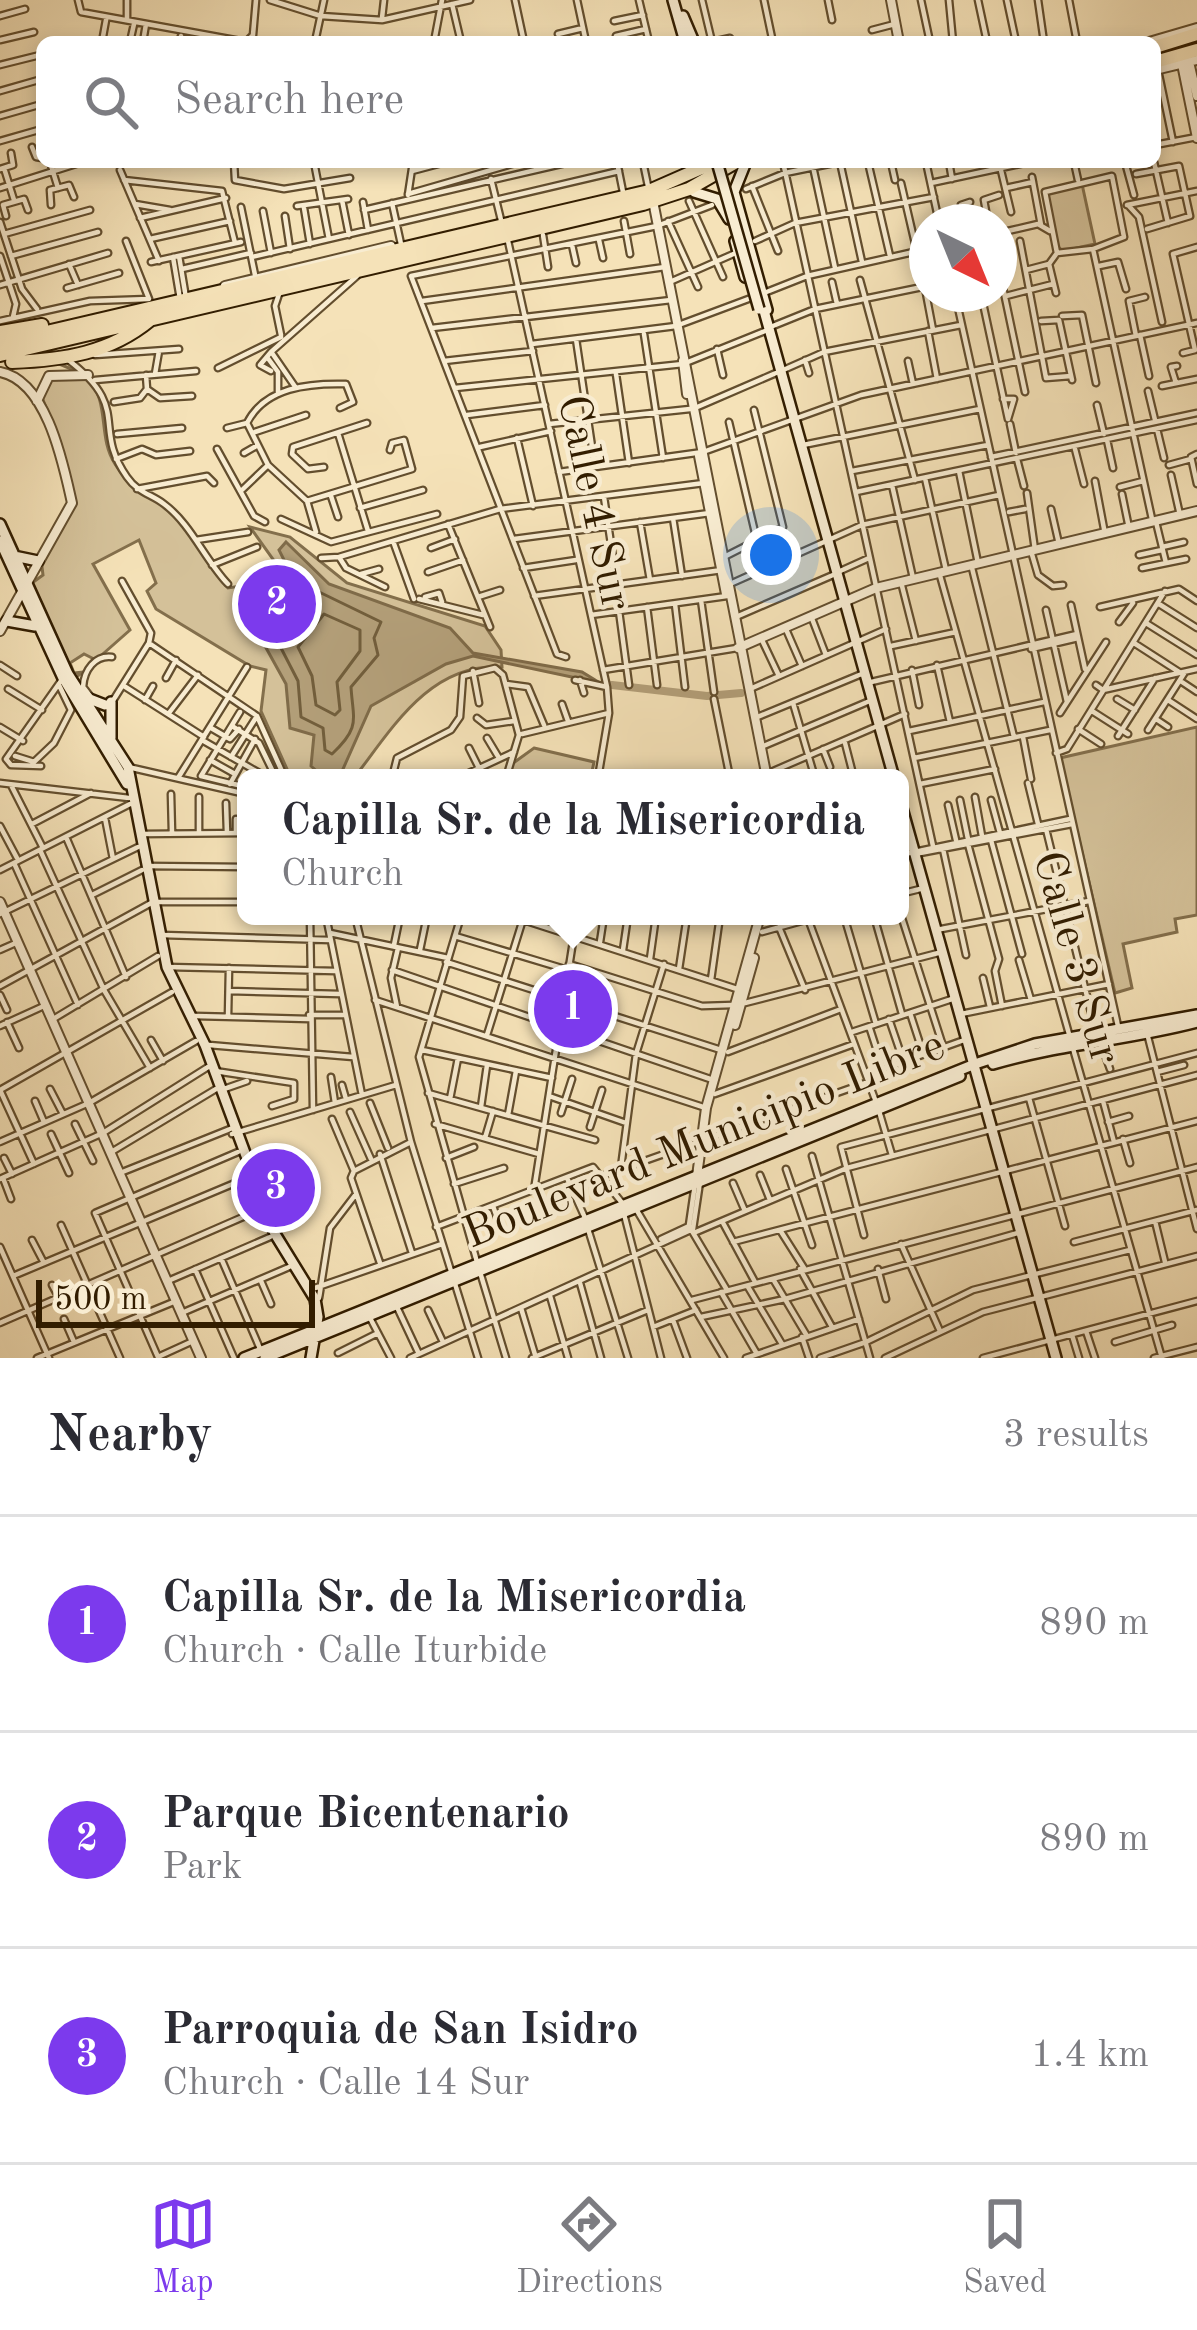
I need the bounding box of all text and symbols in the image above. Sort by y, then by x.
search box [36,36,1161,168]
icon: search [78,69,144,135]
text: Search here [174,79,404,124]
north arrow [909,204,1017,312]
street label: Calle 4 Sur [548,391,637,615]
your location [741,525,801,585]
pin: 2 [238,559,316,649]
popup [237,769,909,925]
text: Capilla Sr. de la Misericordia [281,800,865,845]
street label: Calle 3 Sur [1023,847,1126,1070]
text: Church [281,855,403,894]
pin: 1 [534,964,612,1054]
street label: Boulevard Municipio Libre [458,1024,952,1258]
pin: 3 [237,1143,315,1233]
scale bar [36,1274,315,1327]
text: 500 m [54,1284,147,1317]
text: Nearby [48,1411,213,1462]
text: 3 results [1003,1416,1149,1455]
text: Capilla Sr. de la Misericordia [162,1577,746,1622]
text: 1 [76,1604,98,1643]
text: 890 m [1039,1604,1149,1643]
text: Church · Calle Iturbide [162,1632,547,1671]
text: Parque Bicentenario [162,1793,570,1838]
text: 2 [76,1820,98,1859]
text: 890 m [1039,1820,1149,1859]
text: Park [162,1848,242,1887]
text: Parroquia de San Isidro [162,2009,639,2054]
text: 3 [76,2036,98,2075]
text: 1.4 km [1031,2036,1149,2075]
text: Church · Calle 14 Sur [162,2064,530,2103]
tab: Map [150,2191,216,2304]
tab: Directions [516,2191,663,2304]
tab: Saved [963,2191,1047,2304]

